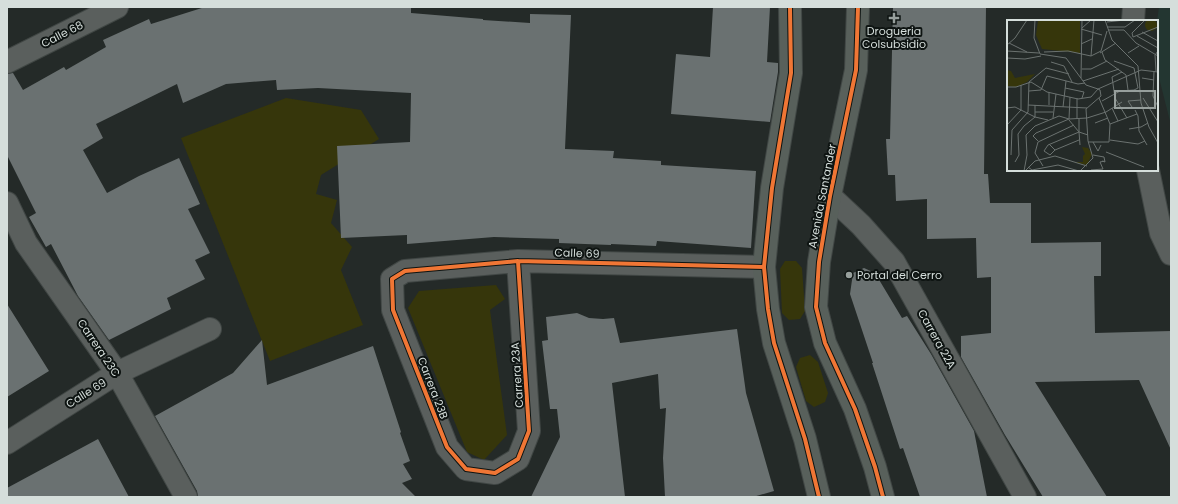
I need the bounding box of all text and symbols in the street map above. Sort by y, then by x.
marker: Drogueria Colsubsidio [889,13,899,23]
street label: Calle 68 [38,17,86,51]
inset map [1007,20,1158,171]
place label: Drogueria Colsubsidio [862,23,926,52]
street label: Avenida Santander [804,143,840,249]
street label: Calle 69 [554,244,600,262]
place label: Portal del Cerro [857,267,942,283]
marker: Portal del Cerro [844,270,854,280]
street label: Carrera 22A [914,306,960,372]
street label: Carrera 23C [74,316,124,380]
street label: Carrera 23A [507,341,527,408]
street label: Carrera 23B [414,355,452,421]
street label: Calle 69 [63,374,109,412]

